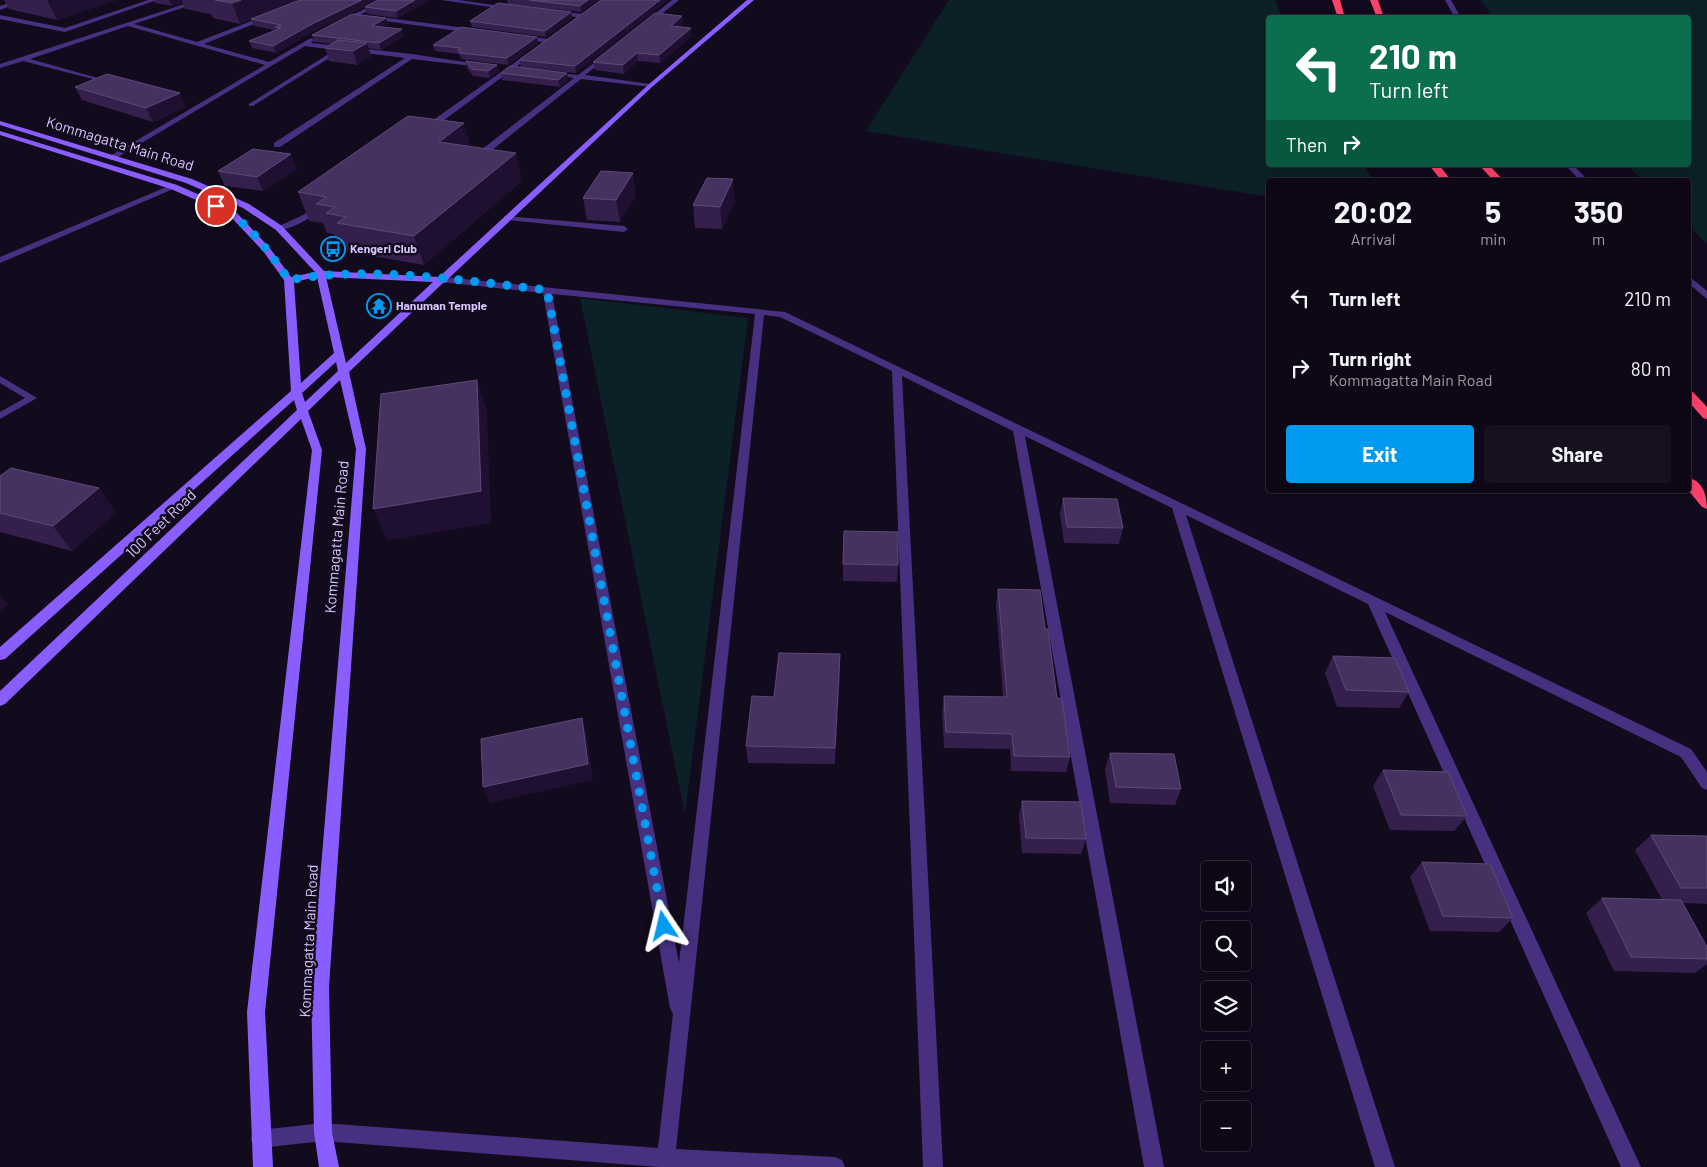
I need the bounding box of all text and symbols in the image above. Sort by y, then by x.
text: 210 m [1369,34,1457,76]
icon: left [1286,35,1351,100]
text: Turn left [1369,76,1449,102]
street label: Kommagatta Main Road [44,112,196,174]
icon: right [1337,130,1365,158]
text: Then [1286,133,1327,156]
pin [195,185,237,227]
icon: arrive [202,192,230,220]
text: 20:02 [1334,193,1412,229]
text: 5 [1485,193,1501,229]
text: 350 [1574,193,1623,229]
text: Arrival [1351,229,1395,248]
text: min [1480,229,1506,248]
text: m [1592,229,1605,248]
bus stop icon: Kengeri Club [320,236,346,262]
place label: Kengeri Club [350,241,417,255]
icon: left [1286,284,1314,312]
text: Turn left [1329,287,1400,310]
text: 210 m [1624,287,1671,310]
temple icon: Hanuman Temple [366,293,392,319]
place label: Hanuman Temple [396,298,488,312]
text: Turn right [1329,347,1411,370]
icon: right [1286,354,1314,382]
text: 80 m [1631,357,1671,380]
text: Kommagatta Main Road [1329,370,1493,389]
button: Exit [1286,425,1474,483]
button: Share [1484,425,1671,483]
street label: Kommagatta Main Road [320,460,352,614]
street label: 100 Feet Road [121,485,199,561]
map controls [1201,861,1251,1151]
button: sound [1201,861,1251,911]
street label: Kommagatta Main Road [295,864,321,1018]
position arrow [637,899,689,951]
button: search [1201,921,1251,971]
button: layers [1201,981,1251,1031]
button: + [1201,1041,1251,1091]
button: − [1201,1101,1251,1151]

